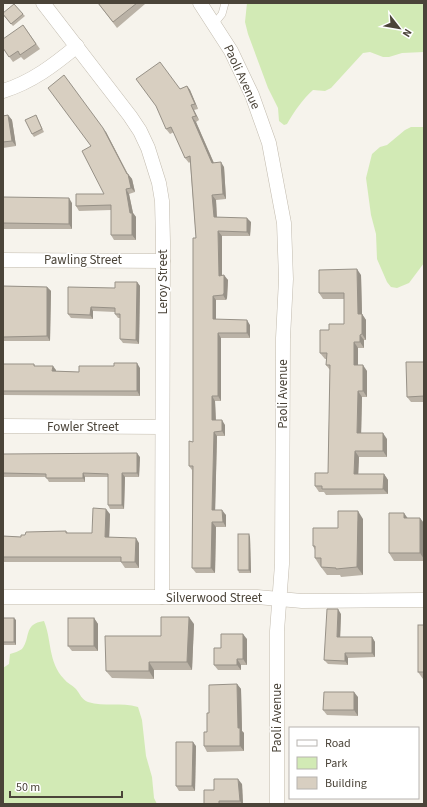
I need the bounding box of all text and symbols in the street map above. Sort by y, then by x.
north arrow [379,8,419,48]
text: N [399,26,415,40]
street label: Paoli Avenue [219,42,265,112]
street label: Leroy Street [154,249,172,315]
street label: Pawling Street [44,251,123,269]
street label: Paoli Avenue [274,359,292,429]
street label: Fowler Street [47,418,120,436]
street label: Silverwood Street [166,589,263,607]
street label: Paoli Avenue [268,683,286,753]
legend [289,727,419,799]
text: Road [325,735,351,752]
text: Park [325,755,347,772]
scale bar [10,773,122,799]
text: Building [325,775,367,792]
text: 50 m [16,779,40,796]

